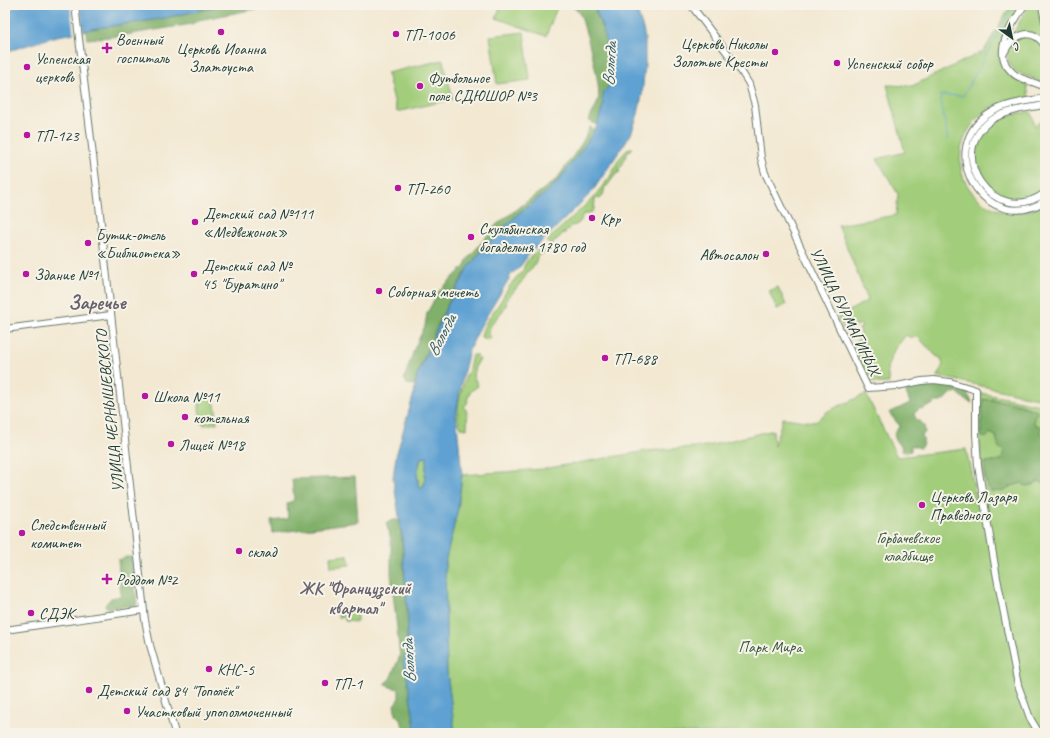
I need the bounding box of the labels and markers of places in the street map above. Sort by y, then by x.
place label: ТП-1006 [404,25,456,45]
marker: Церковь Иоанна Златоуста [216,27,226,37]
marker: ТП-1006 [391,29,401,39]
place label: Военный госпиталь [116,30,170,68]
place label: Церковь Николы Золотые Кресты [672,34,769,72]
place label: Церковь Иоанна Златоуста [176,39,267,77]
marker: Военный госпиталь [101,42,113,54]
marker: Церковь Николы Золотые Кресты [770,47,780,57]
place label: Успенская церковь [35,49,91,87]
place label: Успенский собор [845,54,934,74]
marker: Успенский собор [832,58,842,68]
marker: Успенская церковь [22,62,32,72]
place label: Футбольное поле СДЮШОР №3 [428,68,539,106]
marker: Футбольное поле СДЮШОР №3 [415,81,425,91]
place label: ТП-123 [35,126,81,146]
marker: ТП-123 [22,130,32,140]
place label: ТП-260 [406,179,452,199]
marker: ТП-260 [393,183,403,193]
place label: Детский сад №111 «Медвежонок» [203,204,314,242]
place label: Kpp [600,209,621,229]
marker: Kpp [587,213,597,223]
marker: Детский сад №111 «Медвежонок» [190,217,200,227]
place label: Скулябинская богадельня 1780 год [479,219,587,257]
place label: Бутик-отель «Библиотека» [96,225,181,263]
marker: Скулябинская богадельня 1780 год [466,232,476,242]
marker: Бутик-отель «Библиотека» [83,238,93,248]
place label: Автосалон [700,245,760,265]
marker: Автосалон [761,249,771,259]
place label: Детский сад № 45 "Буратино" [202,256,294,294]
place label: Здание №1 [34,265,99,285]
marker: Здание №1 [21,269,31,279]
marker: Детский сад № 45 "Буратино" [189,269,199,279]
place label: Соборная мечеть [387,282,479,302]
marker: Соборная мечеть [374,286,384,296]
place label: ТП-688 [613,349,659,369]
marker: ТП-688 [600,353,610,363]
place label: Школа №11 [153,387,221,407]
marker: Школа №11 [140,391,150,401]
place label: котельная [193,408,250,428]
marker: котельная [180,412,190,422]
place label: Лицей №18 [179,435,246,455]
marker: Лицей №18 [166,439,176,449]
place label: Церковь Лазаря Праведного [930,487,1017,525]
marker: Церковь Лазаря Праведного [917,500,927,510]
place label: Следственный комитет [30,515,107,553]
marker: Следственный комитет [17,528,27,538]
place label: склад [247,542,278,562]
marker: склад [234,546,244,556]
place label: Роддом №2 [116,570,179,590]
marker: Роддом №2 [101,573,113,585]
place label: СДЭК [39,604,77,624]
marker: СДЭК [26,608,36,618]
place label: КНС-5 [217,660,255,680]
marker: КНС-5 [204,664,214,674]
place label: ТП-1 [333,674,363,694]
marker: ТП-1 [320,678,330,688]
place label: Детский сад 84 "Тополёк" [97,681,240,701]
marker: Детский сад 84 "Тополёк" [84,685,94,695]
place label: Участковый упополмоченный [135,702,293,722]
marker: Участковый упополмоченный [122,706,132,716]

